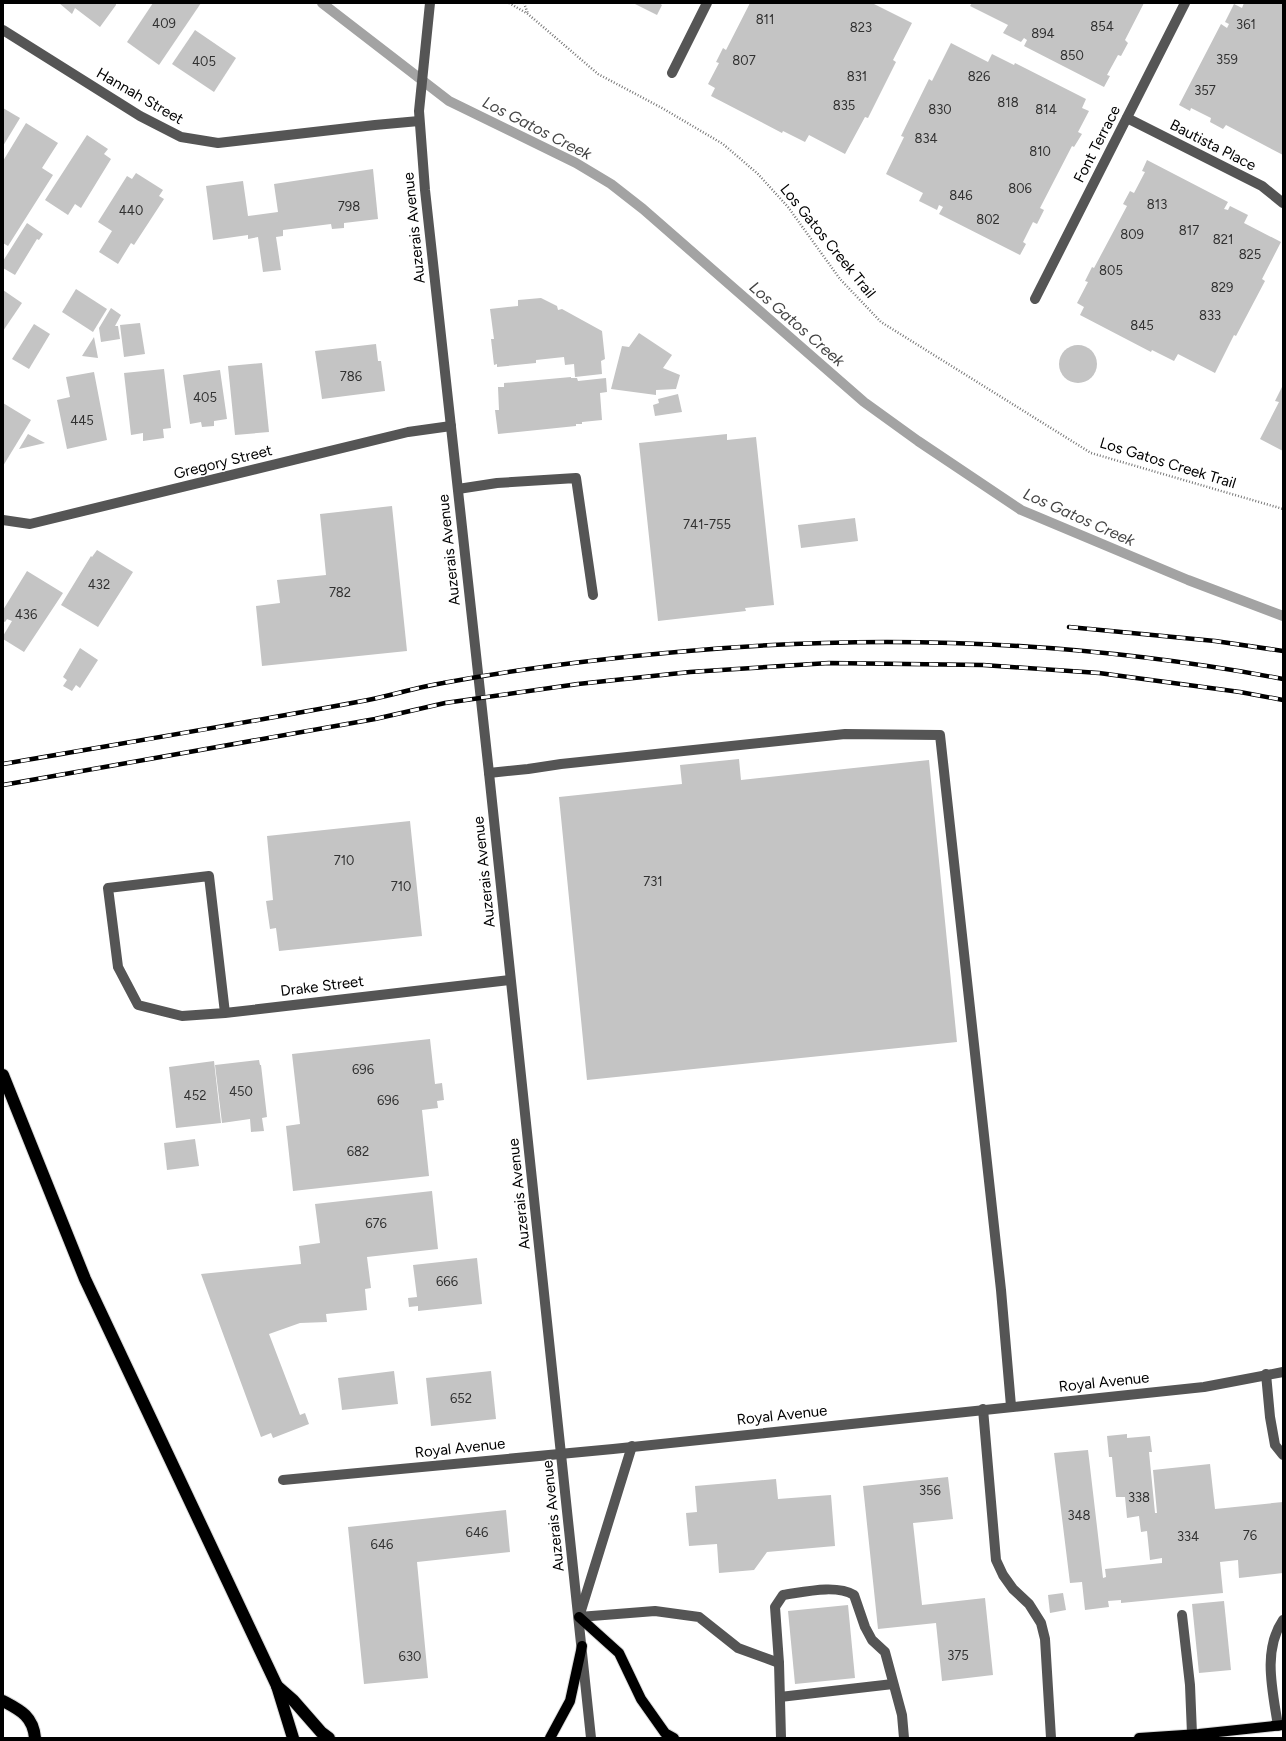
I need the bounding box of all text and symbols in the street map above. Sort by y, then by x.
house number: 811 [756,12,774,27]
house number: 409 [152,16,176,31]
house number: 361 [1236,17,1256,32]
house number: 854 [1090,19,1114,34]
house number: 823 [850,20,872,35]
house number: 894 [1031,26,1055,41]
house number: 850 [1060,48,1084,63]
house number: 359 [1216,52,1238,67]
house number: 807 [732,53,756,68]
house number: 405 [192,54,216,69]
street label: Hannah Street [93,64,187,128]
house number: 831 [847,69,867,84]
house number: 826 [968,69,990,84]
house number: 357 [1194,83,1216,98]
water label: Los Gatos Creek [479,92,596,164]
house number: 818 [997,95,1019,110]
house number: 835 [833,98,855,113]
house number: 830 [928,102,952,117]
house number: 814 [1035,102,1057,117]
street label: Font Terrace [1070,102,1124,186]
street label: Bautista Place [1167,116,1259,174]
house number: 834 [914,131,938,146]
house number: 810 [1029,144,1051,159]
street label: Auzerais Avenue [399,172,429,284]
street label: Los Gatos Creek Trail [776,180,880,302]
house number: 806 [1008,181,1032,196]
house number: 846 [949,188,973,203]
house number: 813 [1147,197,1167,212]
house number: 798 [338,199,360,214]
house number: 440 [119,203,143,218]
house number: 802 [976,212,1000,227]
house number: 817 [1179,223,1199,238]
house number: 809 [1120,227,1144,242]
house number: 821 [1213,232,1233,247]
house number: 825 [1239,247,1261,262]
house number: 805 [1099,263,1123,278]
water label: Los Gatos Creek [746,278,849,371]
house number: 829 [1211,280,1233,295]
house number: 833 [1199,308,1221,323]
house number: 845 [1130,318,1154,333]
house number: 786 [340,369,362,384]
house number: 405 [193,390,217,405]
house number: 445 [70,413,94,428]
street label: Los Gatos Creek Trail [1098,434,1238,492]
street label: Gregory Street [172,441,274,483]
water label: Los Gatos Creek [1020,484,1139,551]
street label: Auzerais Avenue [434,494,464,606]
house number: 741-755 [683,517,731,532]
house number: 432 [88,577,110,592]
house number: 782 [329,585,351,600]
house number: 436 [15,607,37,622]
street label: Auzerais Avenue [469,816,499,928]
house number: 710 [334,853,354,868]
house number: 731 [643,874,663,889]
house number: 710 [391,879,411,894]
street label: Drake Street [279,972,365,1000]
house number: 696 [352,1062,374,1077]
house number: 450 [229,1084,253,1099]
house number: 452 [184,1088,206,1103]
house number: 696 [377,1093,399,1108]
street label: Auzerais Avenue [504,1138,534,1250]
house number: 682 [347,1144,369,1159]
house number: 676 [365,1216,387,1231]
house number: 666 [436,1274,458,1289]
street label: Royal Avenue [1058,1368,1150,1396]
house number: 652 [450,1391,472,1406]
street label: Royal Avenue [736,1401,828,1429]
street label: Royal Avenue [414,1434,506,1462]
street label: Auzerais Avenue [538,1460,568,1572]
house number: 356 [919,1483,941,1498]
house number: 338 [1128,1490,1150,1505]
house number: 348 [1067,1508,1091,1523]
house number: 646 [466,1525,488,1540]
house number: 76 [1243,1528,1257,1543]
house number: 334 [1177,1529,1199,1544]
house number: 646 [371,1537,393,1552]
house number: 375 [947,1648,969,1663]
house number: 630 [399,1649,421,1664]

